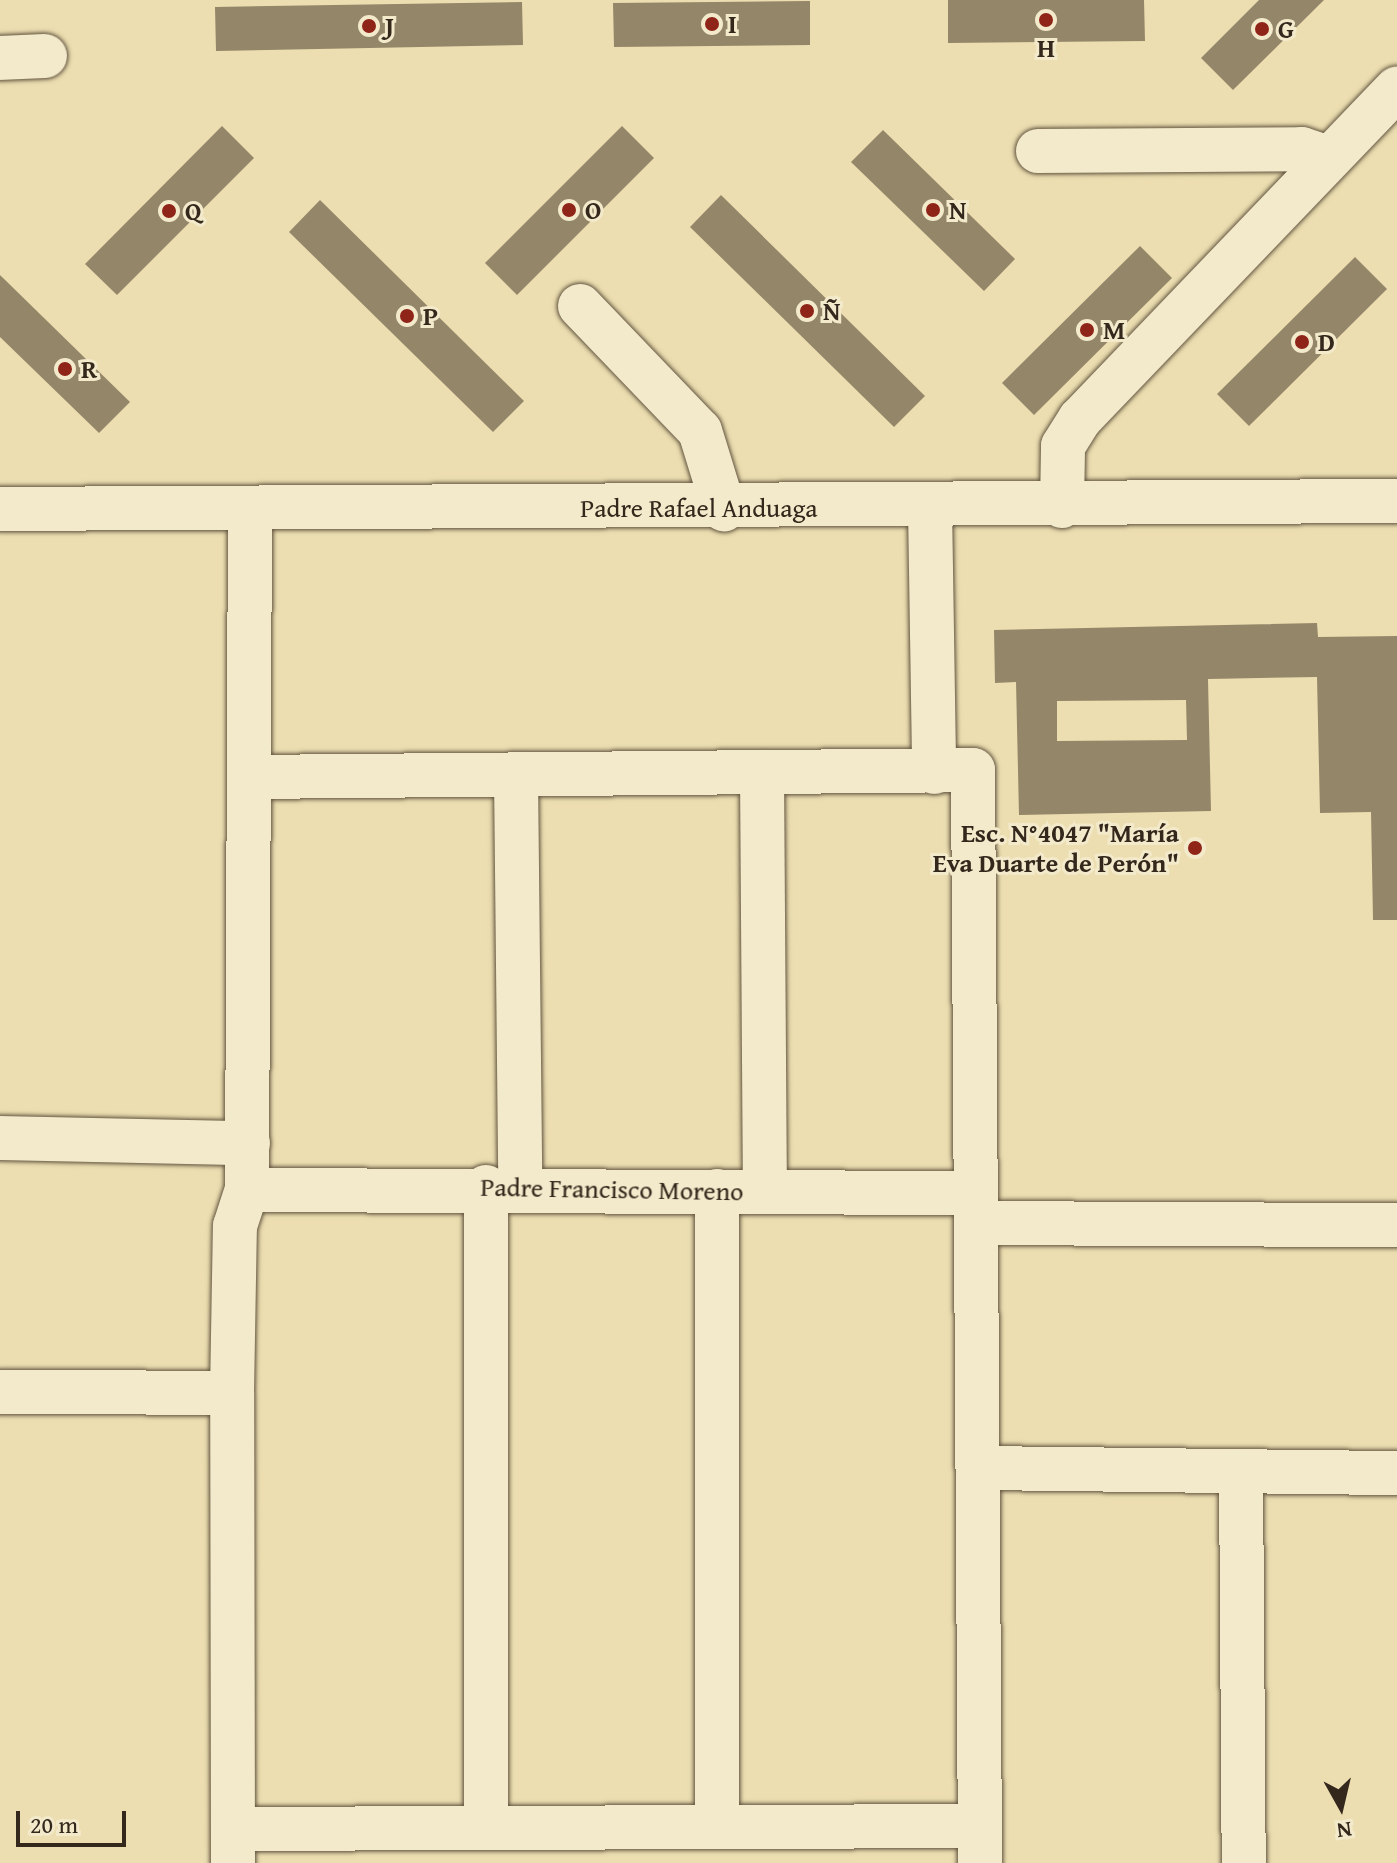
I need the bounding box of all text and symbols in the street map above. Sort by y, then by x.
place label: I [728,8,737,40]
place label: J [385,10,394,42]
marker: H [1037,11,1055,29]
place label: G [1278,13,1294,45]
marker: I [703,15,721,33]
marker: J [360,17,378,35]
marker: G [1253,20,1271,38]
place label: H [1037,32,1055,64]
place label: O [585,194,601,226]
place label: N [949,194,966,226]
place label: Q [185,195,201,227]
marker: O [560,201,578,219]
marker: N [924,201,942,219]
marker: Q [160,202,178,220]
place label: Ñ [823,295,840,327]
place label: P [423,300,438,332]
marker: Ñ [798,302,816,320]
marker: P [398,307,416,325]
place label: M [1103,314,1125,346]
marker: M [1078,321,1096,339]
place label: D [1318,326,1335,358]
marker: D [1293,333,1311,351]
place label: R [81,353,97,385]
marker: R [56,360,74,378]
street label: Padre Rafael Anduaga [580,492,818,524]
place label: Esc. N°4047 "María Eva Duarte de Perón" [933,817,1179,878]
marker: Esc. N°4047 "María Eva Duarte de Perón" [1186,839,1204,857]
street label: Padre Francisco Moreno [480,1171,744,1207]
north arrow [1301,1767,1381,1847]
scale bar [20,1795,130,1845]
text: 20 m [30,1807,78,1842]
text: N [1335,1814,1354,1848]

